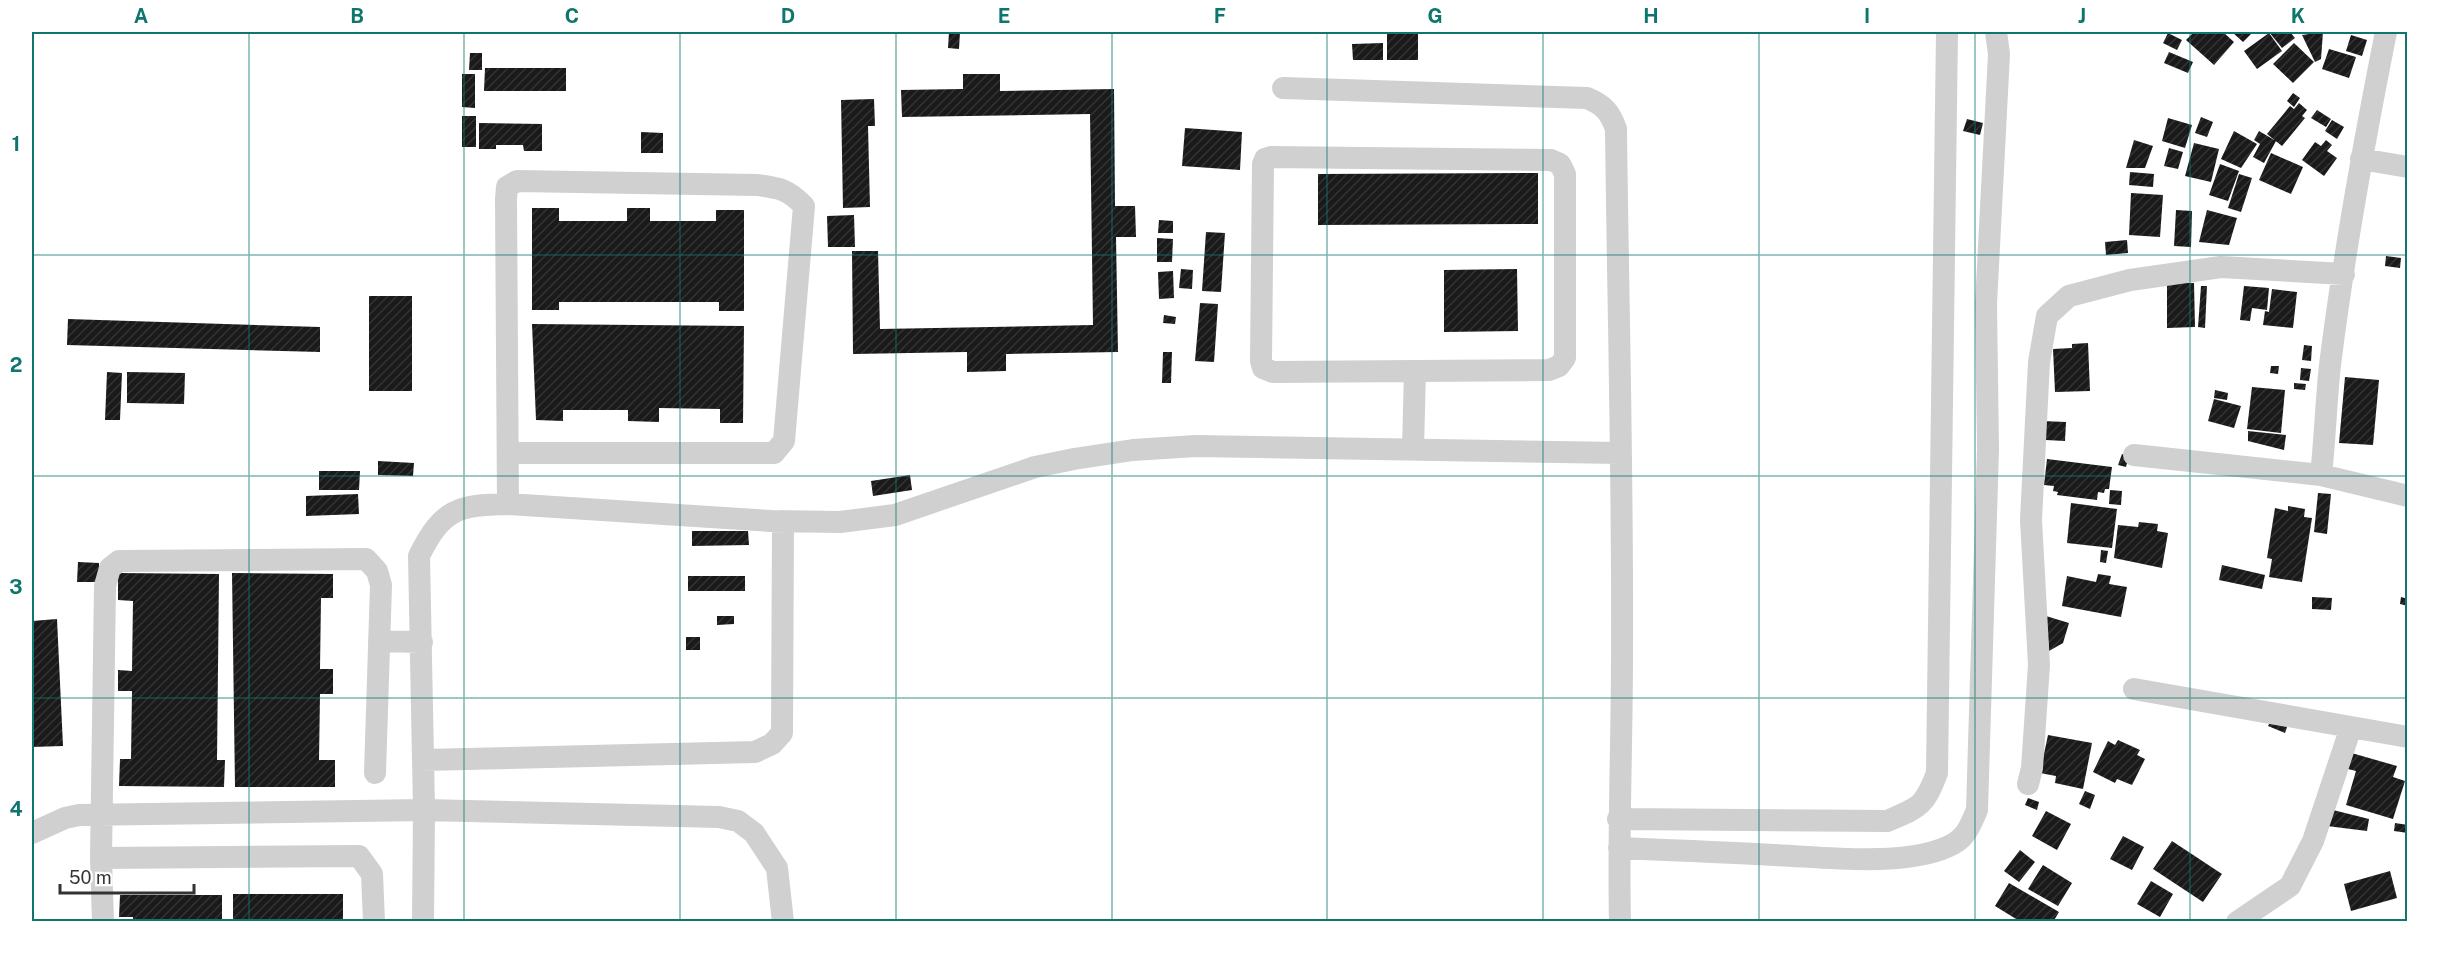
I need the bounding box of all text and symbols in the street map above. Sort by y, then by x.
text: A [134,4,148,28]
text: B [350,4,364,28]
text: C [565,4,579,28]
text: D [781,4,795,28]
text: E [998,4,1010,28]
text: F [1214,4,1226,28]
text: G [1427,4,1443,28]
text: H [1643,4,1659,28]
text: I [1864,4,1870,28]
text: J [2078,4,2086,28]
text: K [2291,4,2305,28]
text: 1 [12,132,20,156]
text: 2 [10,353,22,377]
text: 3 [9,575,23,599]
text: 4 [9,797,23,821]
scale bar [60,857,194,895]
text: 50 m [69,867,112,888]

